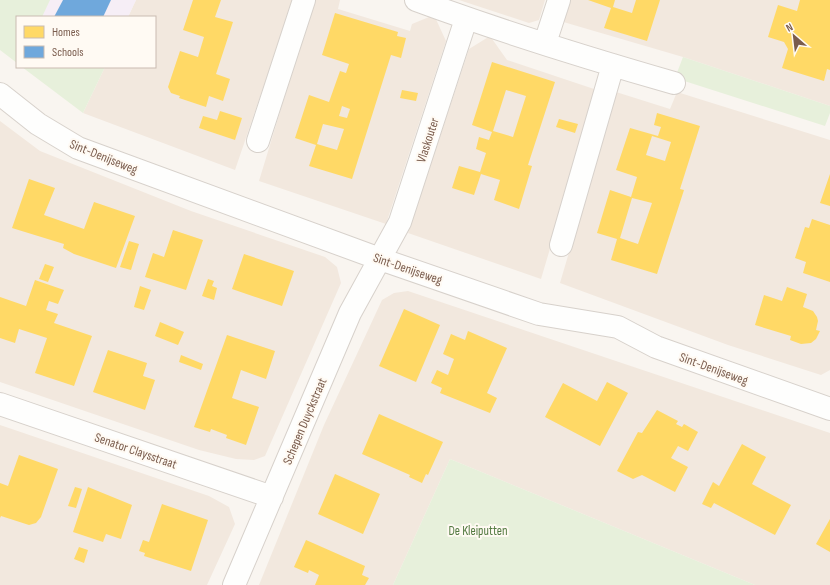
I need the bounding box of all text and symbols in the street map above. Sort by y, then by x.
legend [16,16,156,68]
north arrow [774,16,814,56]
text: N [784,20,795,35]
text: Homes [52,25,80,40]
text: Schools [52,45,84,60]
street label: Vlaskouter [413,116,443,165]
street label: Sint-Denijseweg [67,136,140,178]
street label: Sint-Denijseweg [371,250,444,288]
street label: Sint-Denijseweg [677,349,750,389]
street label: Schepen Duyckstraat [279,376,330,467]
street label: Senator Claysstraat [93,429,179,472]
park label: De Kleiputten [448,523,508,539]

